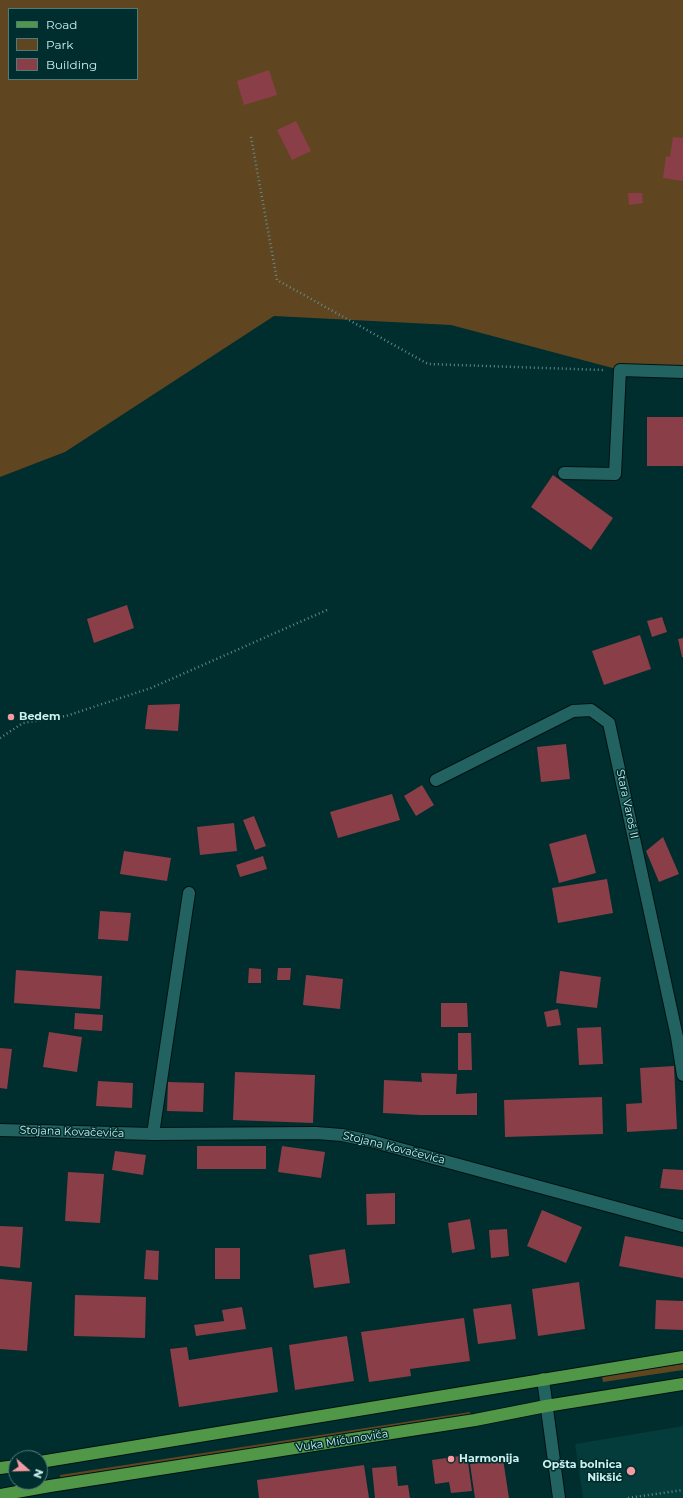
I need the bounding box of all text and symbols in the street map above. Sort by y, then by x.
legend [8,8,138,80]
text: Road [46,17,77,32]
text: Park [46,37,73,52]
text: Building [46,57,97,72]
place label: Bedem [19,710,60,724]
marker: Bedem [6,712,16,722]
street label: Stara Varoš II [613,768,641,840]
street label: Stojana Kovačevića [19,1124,125,1140]
street label: Stojana Kovačevića [341,1129,447,1167]
street label: Vuka Mićunovića [295,1427,389,1455]
north arrow [8,1450,48,1490]
place label: Harmonija [459,1452,519,1466]
marker: Harmonija [446,1454,456,1464]
place label: Opšta bolnica Nikšić [542,1458,622,1484]
marker: Opšta bolnica Nikšić [625,1465,637,1477]
text: N [30,1467,46,1480]

